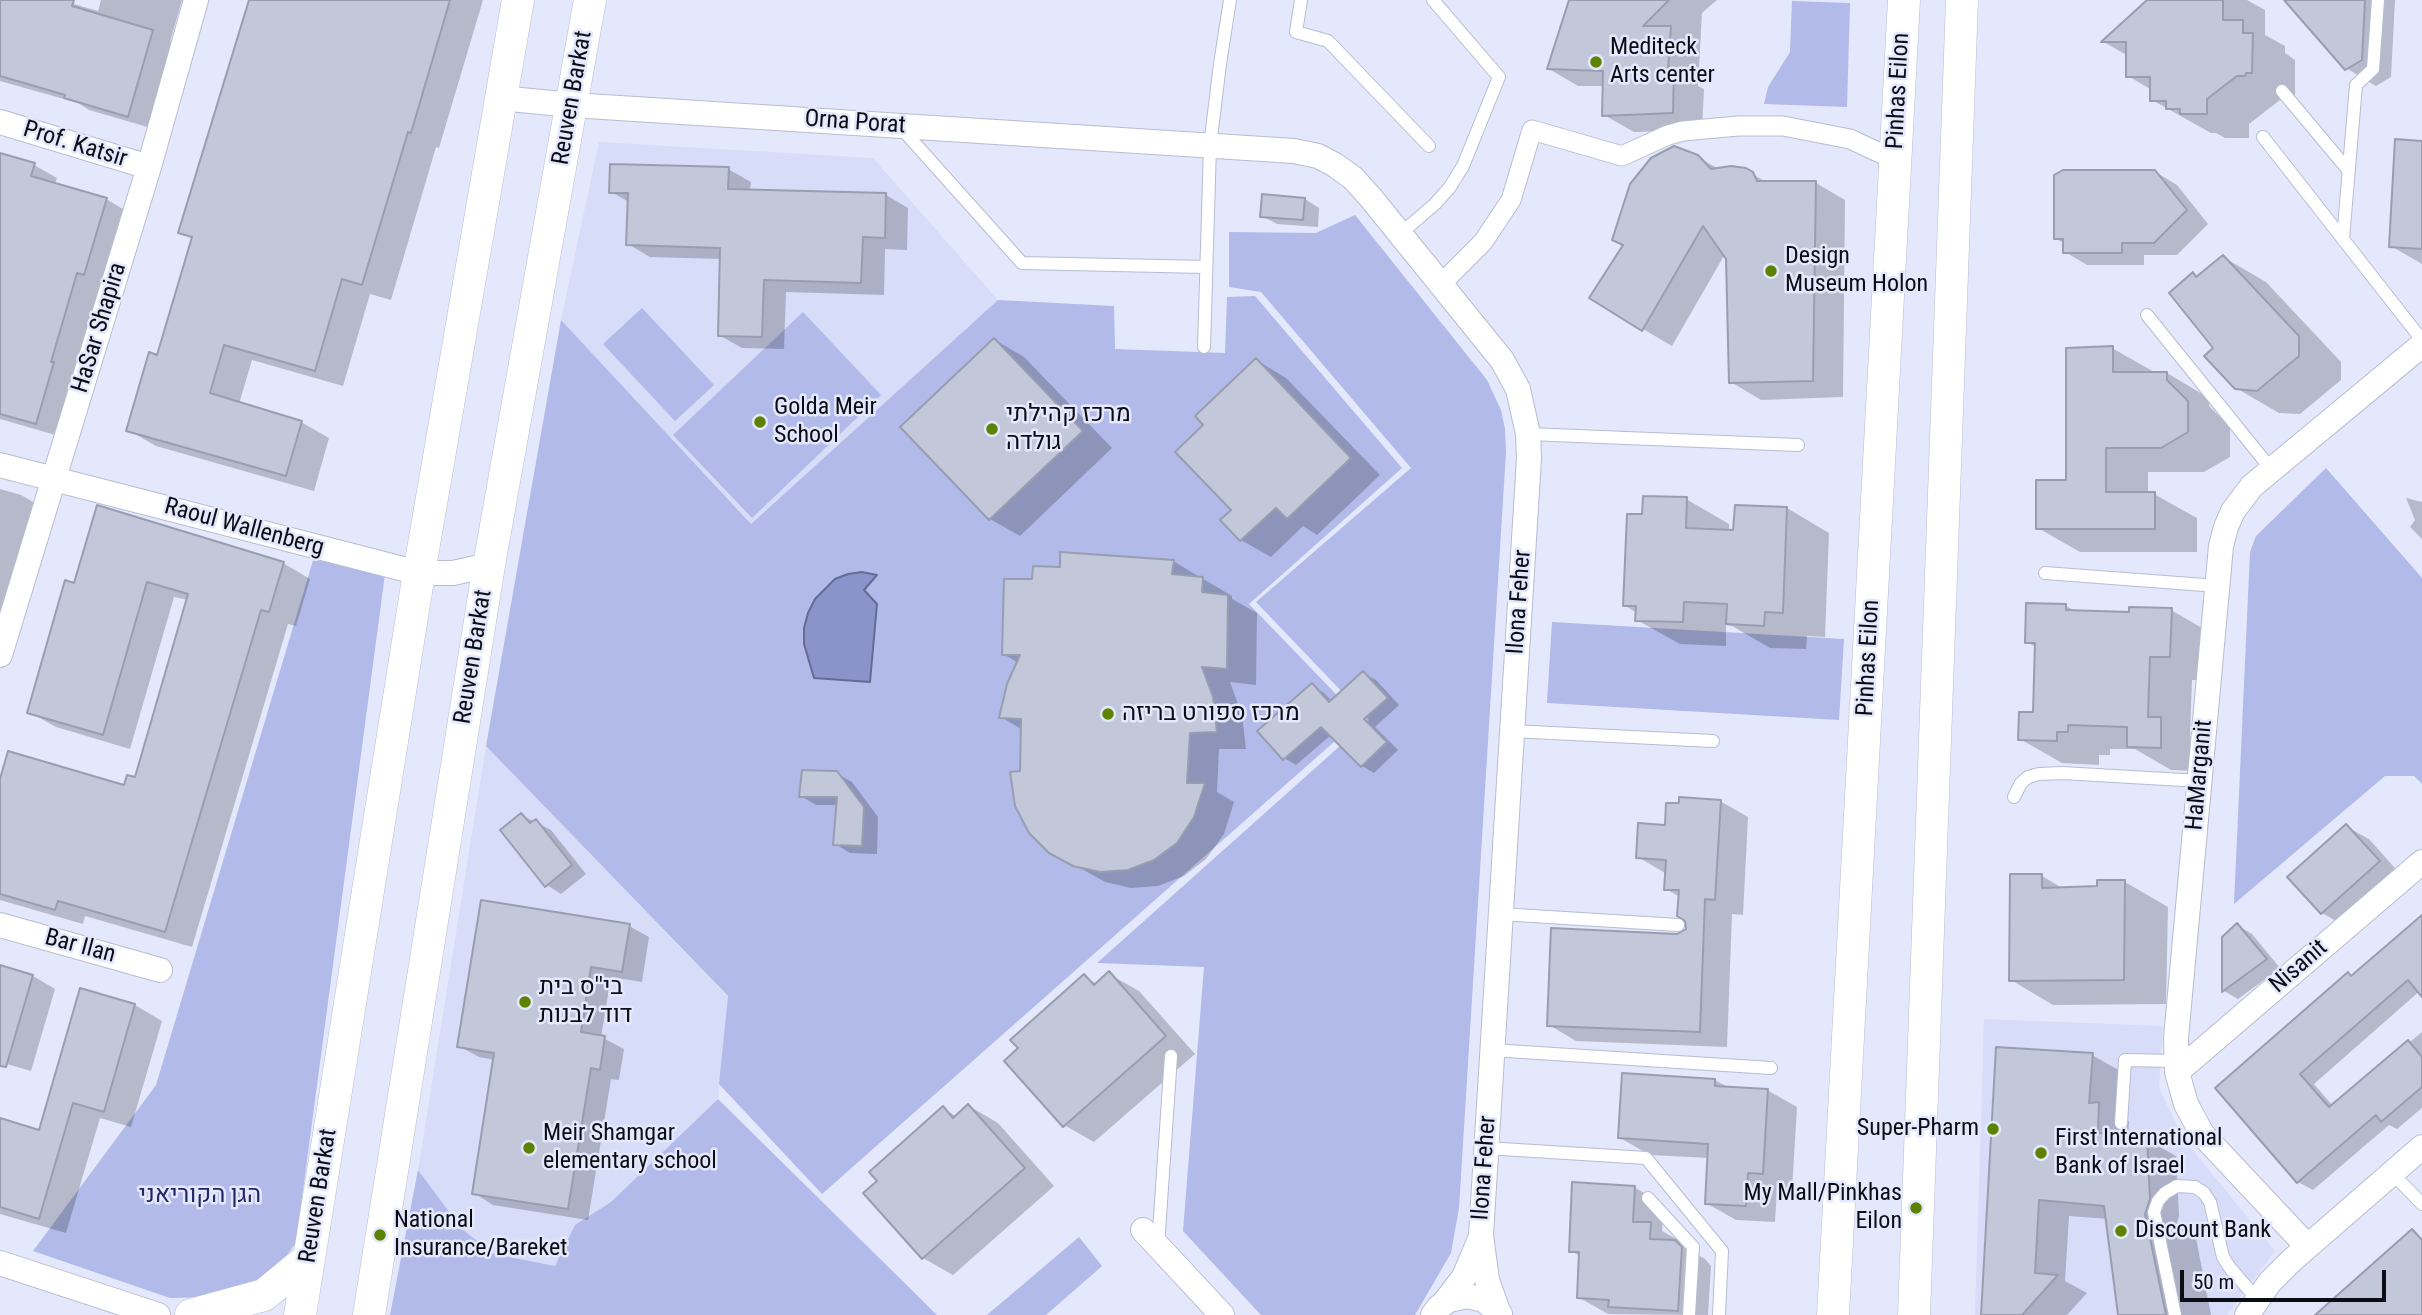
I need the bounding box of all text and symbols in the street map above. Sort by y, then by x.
street label: Reuven Barkat [547,29,599,167]
street label: Pinhas Eilon [1882,32,1916,150]
place label: Mediteck Arts center [1610,34,1715,90]
marker: Mediteck Arts center [1588,54,1604,70]
street label: Orna Porat [804,105,906,141]
street label: Prof. Katsir [19,116,131,174]
place label: Design Museum Holon [1785,243,1928,299]
street label: HaSar Shapira [67,260,133,396]
marker: Design Museum Holon [1763,263,1779,279]
place label: Golda Meir School [774,394,877,450]
place label: מרכז קהילתי גולדה [1006,401,1131,457]
marker: Golda Meir School [752,414,768,430]
marker: מרכז קהילתי גולדה [984,421,1000,437]
street label: Raoul Wallenberg [161,493,327,563]
street label: Ilona Feher [1502,549,1538,655]
street label: Reuven Barkat [449,588,499,726]
street label: Pinhas Eilon [1852,599,1886,717]
place label: מרכז ספורט בריזה [1122,700,1300,728]
marker: מרכז ספורט בריזה [1100,706,1116,722]
street label: HaMarganit [2181,719,2219,831]
street label: Bar Ilan [41,924,119,970]
street label: Nisanit [2264,934,2334,1000]
place label: בי''ס בית דוד לבנות [539,974,632,1030]
marker: בי''ס בית דוד לבנות [517,994,533,1010]
street label: Ilona Feher [1467,1115,1503,1221]
place label: Super-Pharm [1857,1115,1979,1143]
place label: Meir Shamgar elementary school [543,1120,717,1176]
marker: Super-Pharm [1985,1121,2001,1137]
place label: First International Bank of Israel [2055,1125,2223,1181]
street label: Reuven Barkat [294,1127,344,1265]
marker: Meir Shamgar elementary school [521,1140,537,1156]
marker: First International Bank of Israel [2033,1145,2049,1161]
place label: My Mall/Pinkhas Eilon [1744,1180,1902,1236]
park label: הגן הקוריאני [139,1182,261,1210]
marker: My Mall/Pinkhas Eilon [1908,1200,1924,1216]
place label: National Insurance/Bareket [394,1207,567,1263]
place label: Discount Bank [2135,1217,2271,1245]
marker: Discount Bank [2113,1223,2129,1239]
marker: National Insurance/Bareket [372,1227,388,1243]
scale bar [2184,1256,2390,1300]
text: 50 m [2193,1270,2234,1294]

